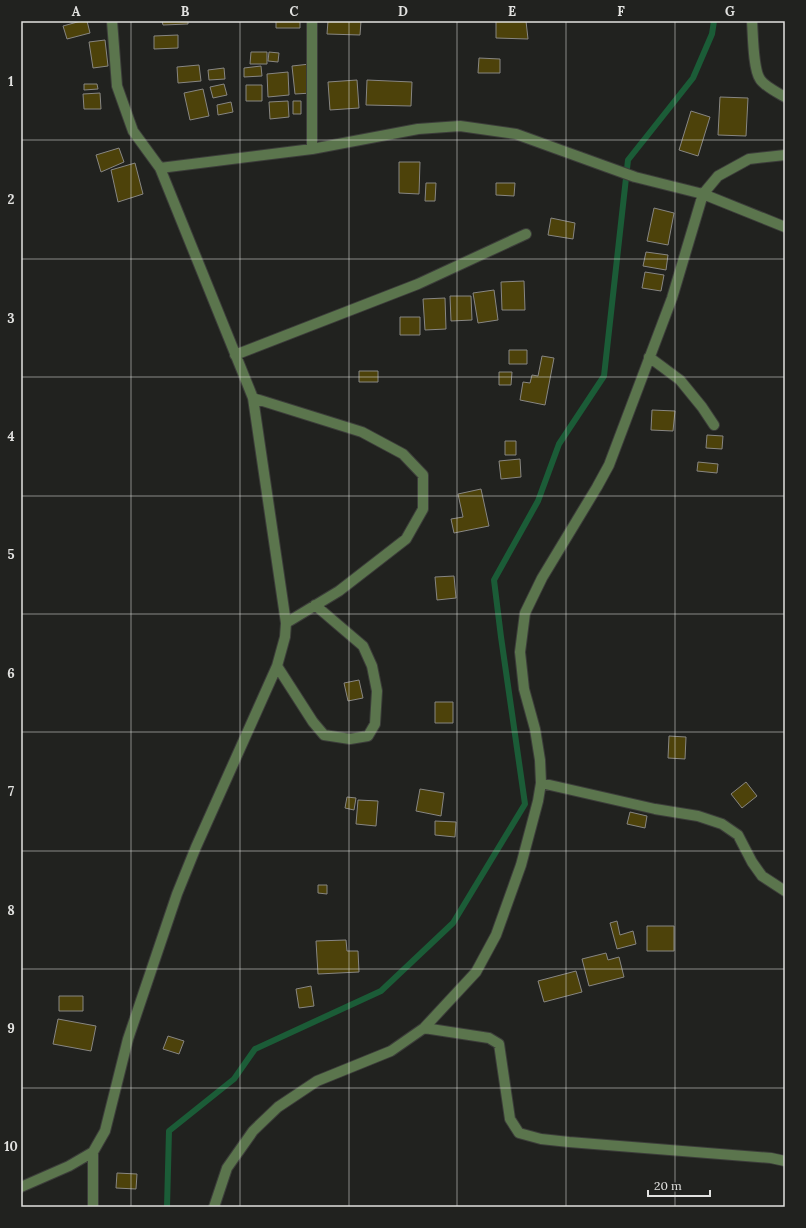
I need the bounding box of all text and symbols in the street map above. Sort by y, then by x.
text: A [72,3,81,20]
text: B [181,3,190,20]
text: C [290,3,299,20]
text: D [398,3,408,20]
text: E [508,3,516,20]
text: F [617,3,625,20]
text: G [725,3,735,20]
text: 1 [8,73,14,90]
text: 2 [8,191,15,208]
text: 3 [7,310,15,327]
text: 4 [7,428,15,445]
text: 5 [7,546,15,563]
text: 6 [7,665,15,682]
text: 7 [8,783,14,800]
text: 8 [7,902,15,919]
text: 9 [7,1020,15,1037]
text: 10 [4,1138,18,1155]
scale bar [648,1172,710,1198]
text: 20 m [654,1178,682,1193]

